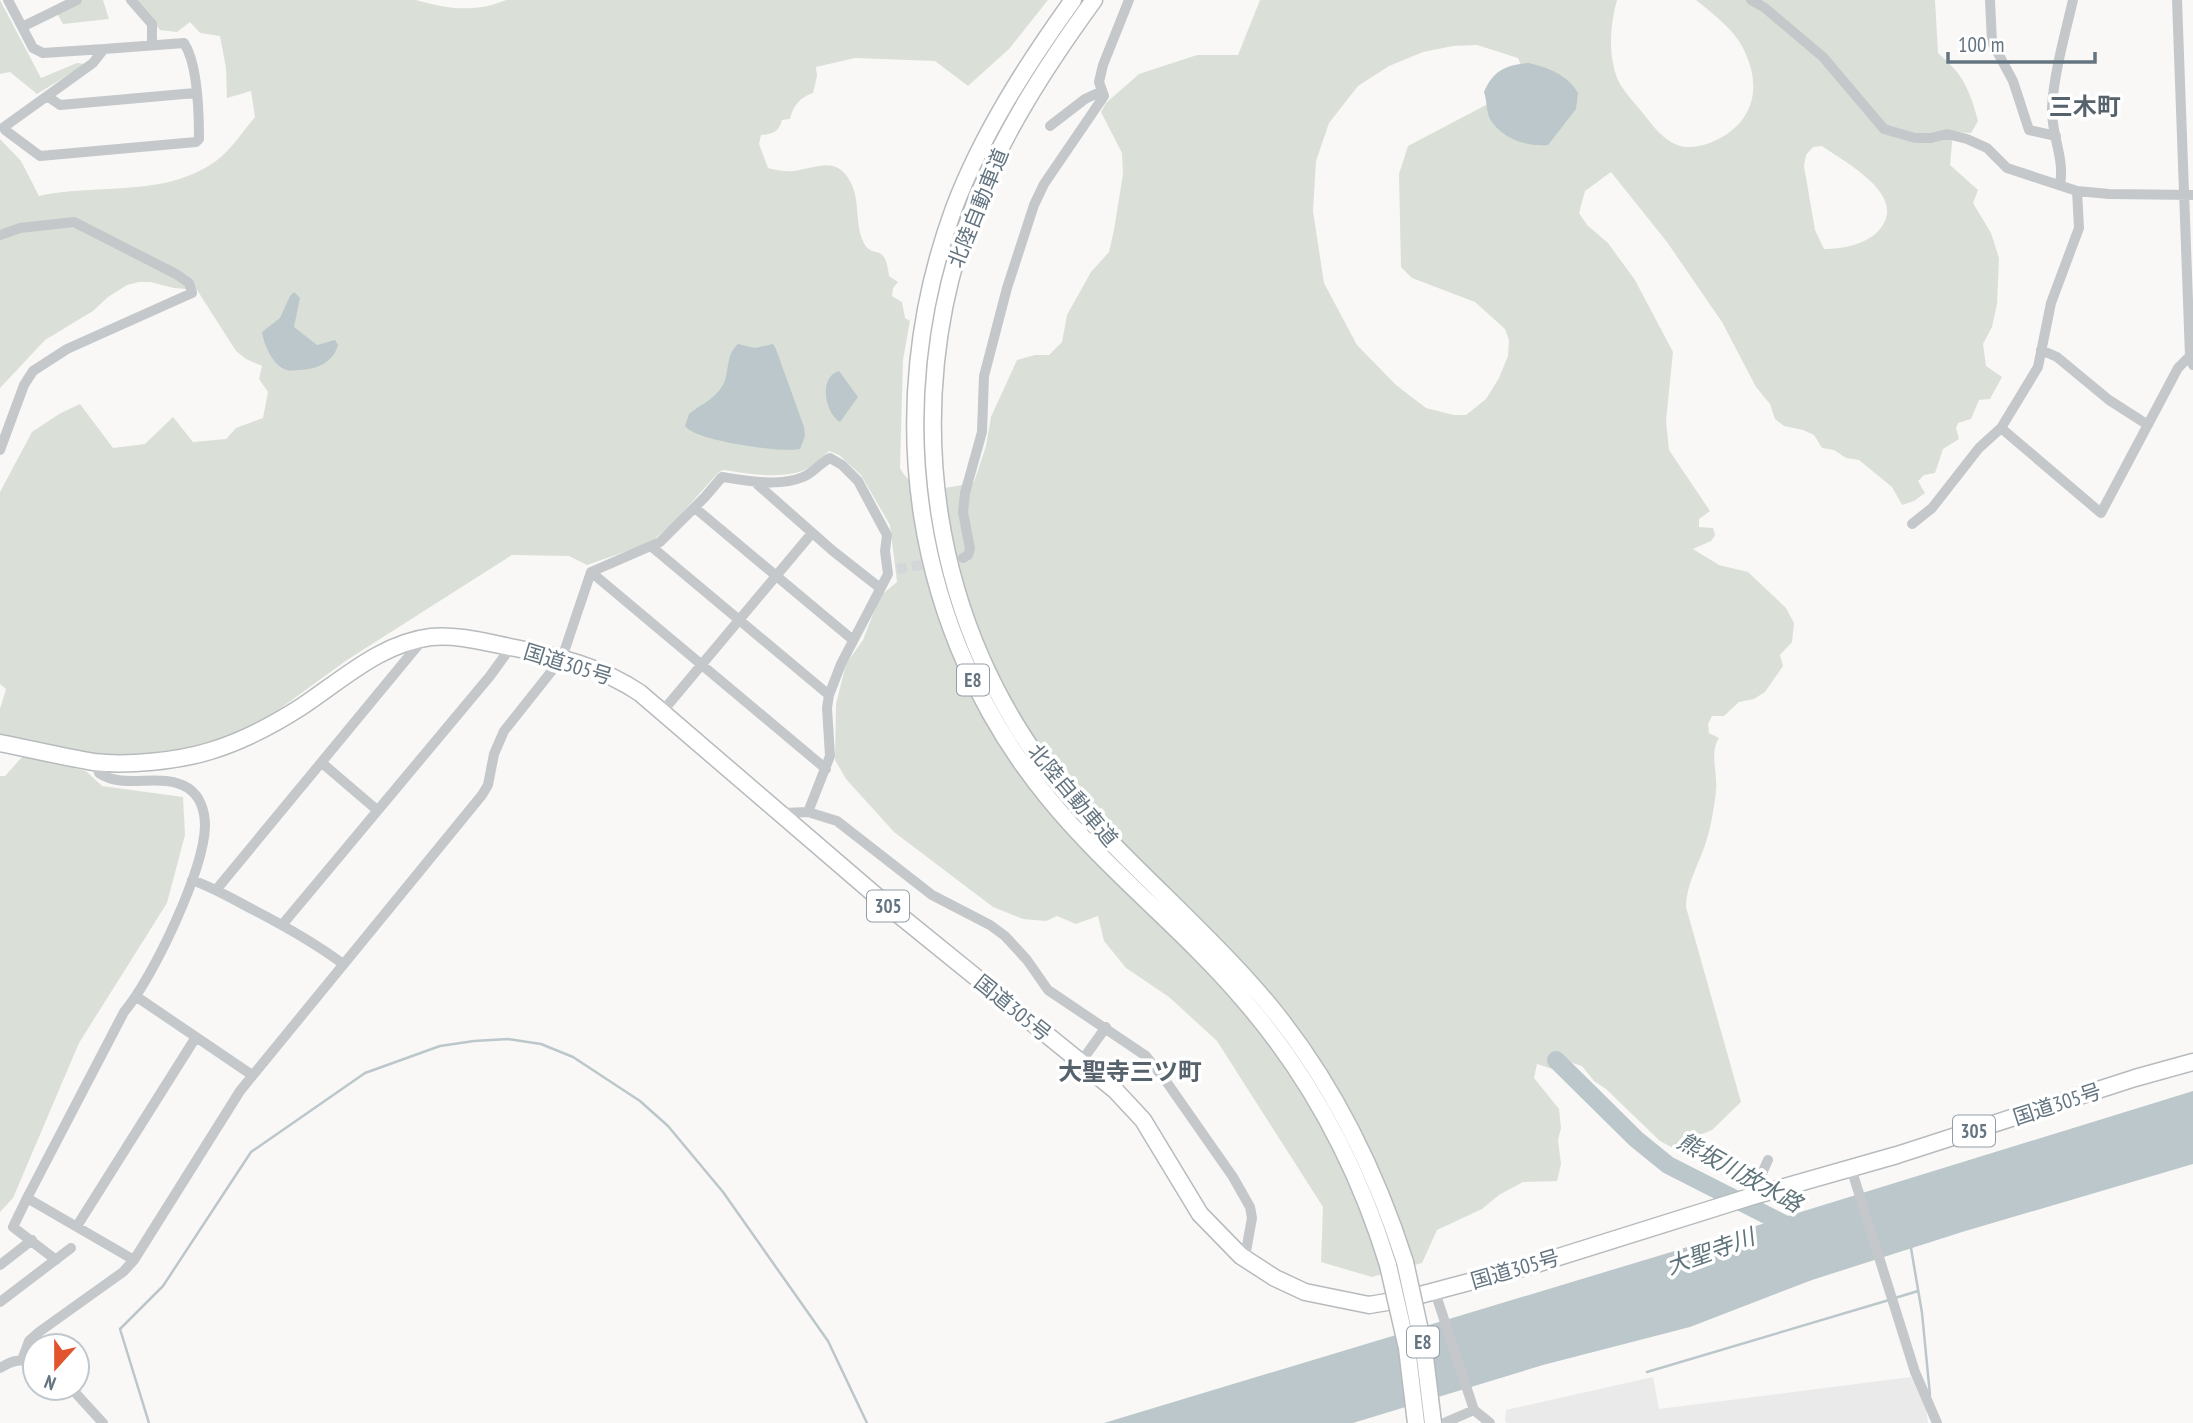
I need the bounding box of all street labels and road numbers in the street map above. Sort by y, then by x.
street label: 北陸自動車道 [942,145,1014,271]
street label: 国道305号 [520,638,616,690]
road number: E8 [957,664,989,695]
street label: 北陸自動車道 [1022,738,1124,852]
road number: 305 [867,890,909,922]
street label: 国道305号 [969,969,1057,1047]
street label: 国道305号 [2009,1077,2105,1131]
road number: 305 [1953,1116,1995,1147]
street label: 国道305号 [1467,1243,1563,1295]
road number: E8 [1407,1326,1439,1358]

